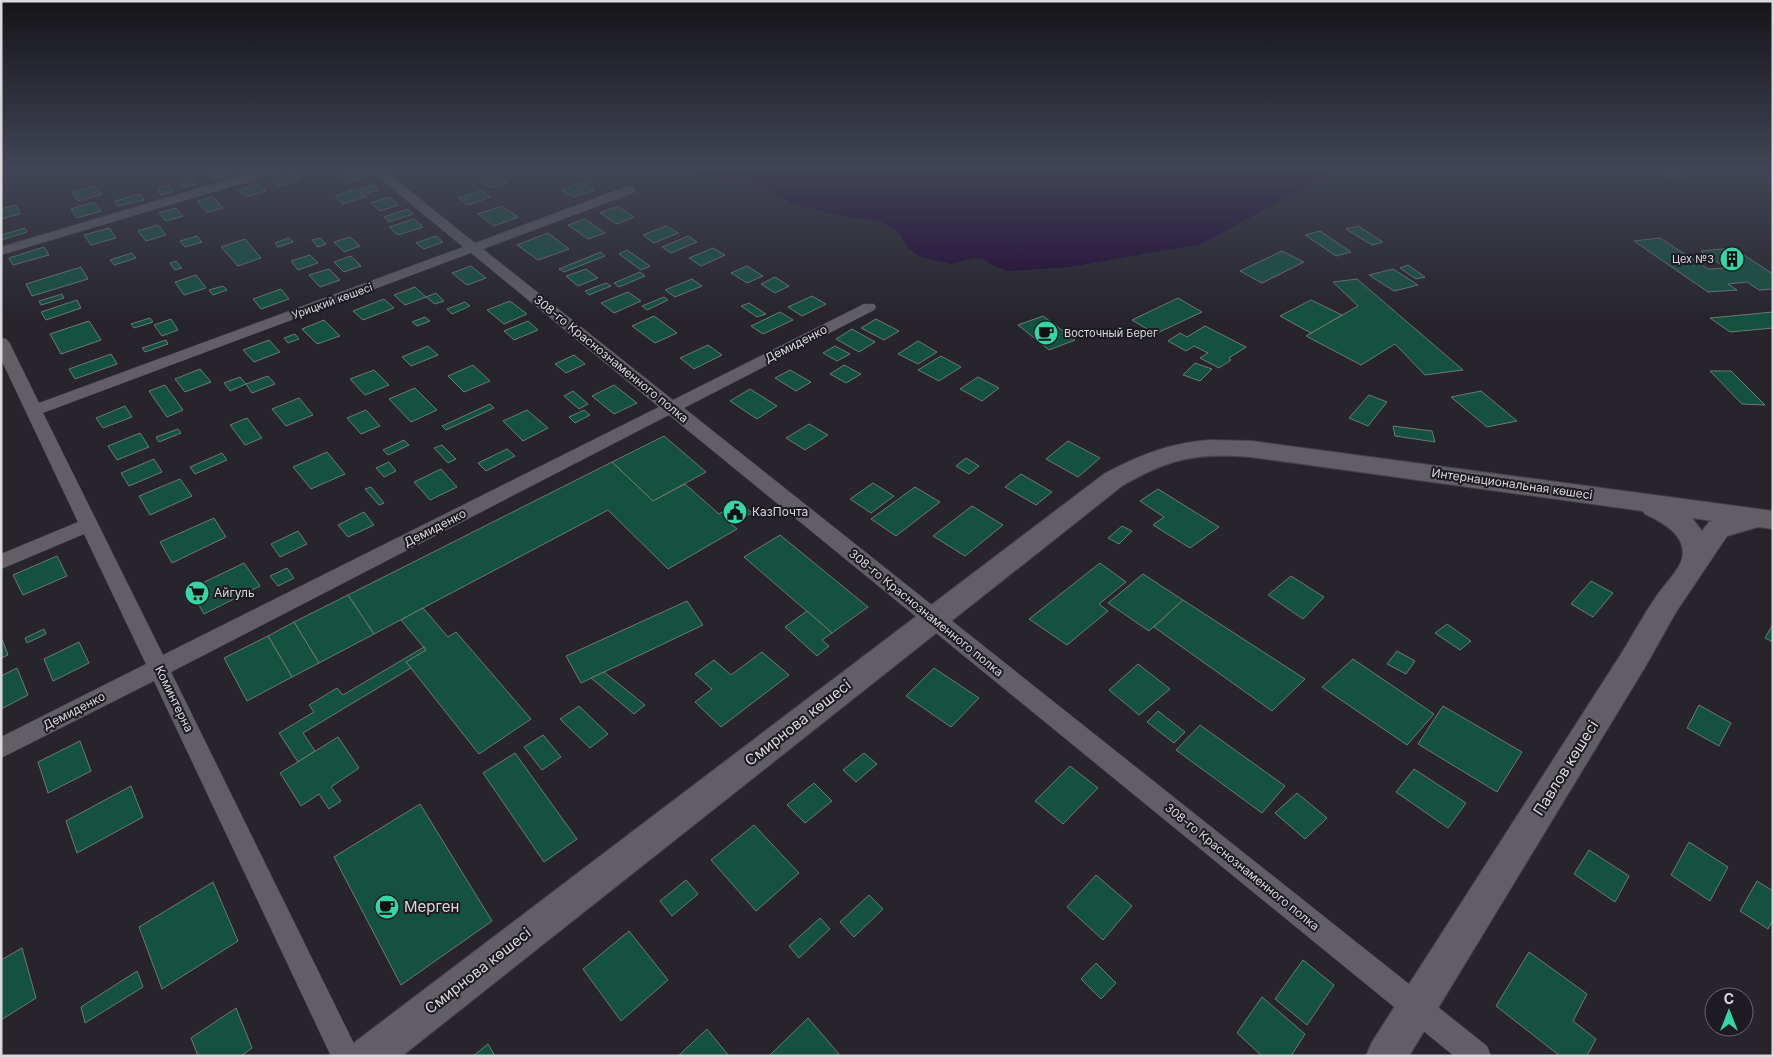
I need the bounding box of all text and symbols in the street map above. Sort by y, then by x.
building icon: Цех №3 [1719,246,1745,272]
place label: Цех №3 [1672,252,1714,266]
street label: Урицкий көшесі [290,280,374,322]
street label: 308-го Краснознаменного полка [531,292,692,426]
cafe icon: Восточный Берег [1033,320,1059,346]
street label: Демиденко [762,321,830,366]
place label: Восточный Берег [1064,326,1158,340]
street label: Интернациональная көшесі [1431,465,1594,502]
public building icon: КазПочта [722,499,748,525]
place label: КазПочта [752,504,808,519]
street label: Демиденко [401,505,469,550]
street label: 308-го Краснознаменного полка [846,546,1007,680]
supermarket icon: Айгуль [184,580,210,606]
place label: Айгуль [214,585,255,600]
street label: Коминтерна [152,663,197,734]
street label: Смирнова көшесі [741,675,855,770]
street label: Демиденко [40,688,108,733]
street label: Павлов көшесі [1529,717,1602,819]
street label: 308-го Краснознаменного полка [1162,800,1323,934]
cafe icon: Мерген [374,894,400,920]
place label: Мерген [404,897,459,916]
street label: Смирнова көшесі [421,923,535,1018]
north arrow [1704,987,1754,1037]
text: С [1724,990,1734,1007]

